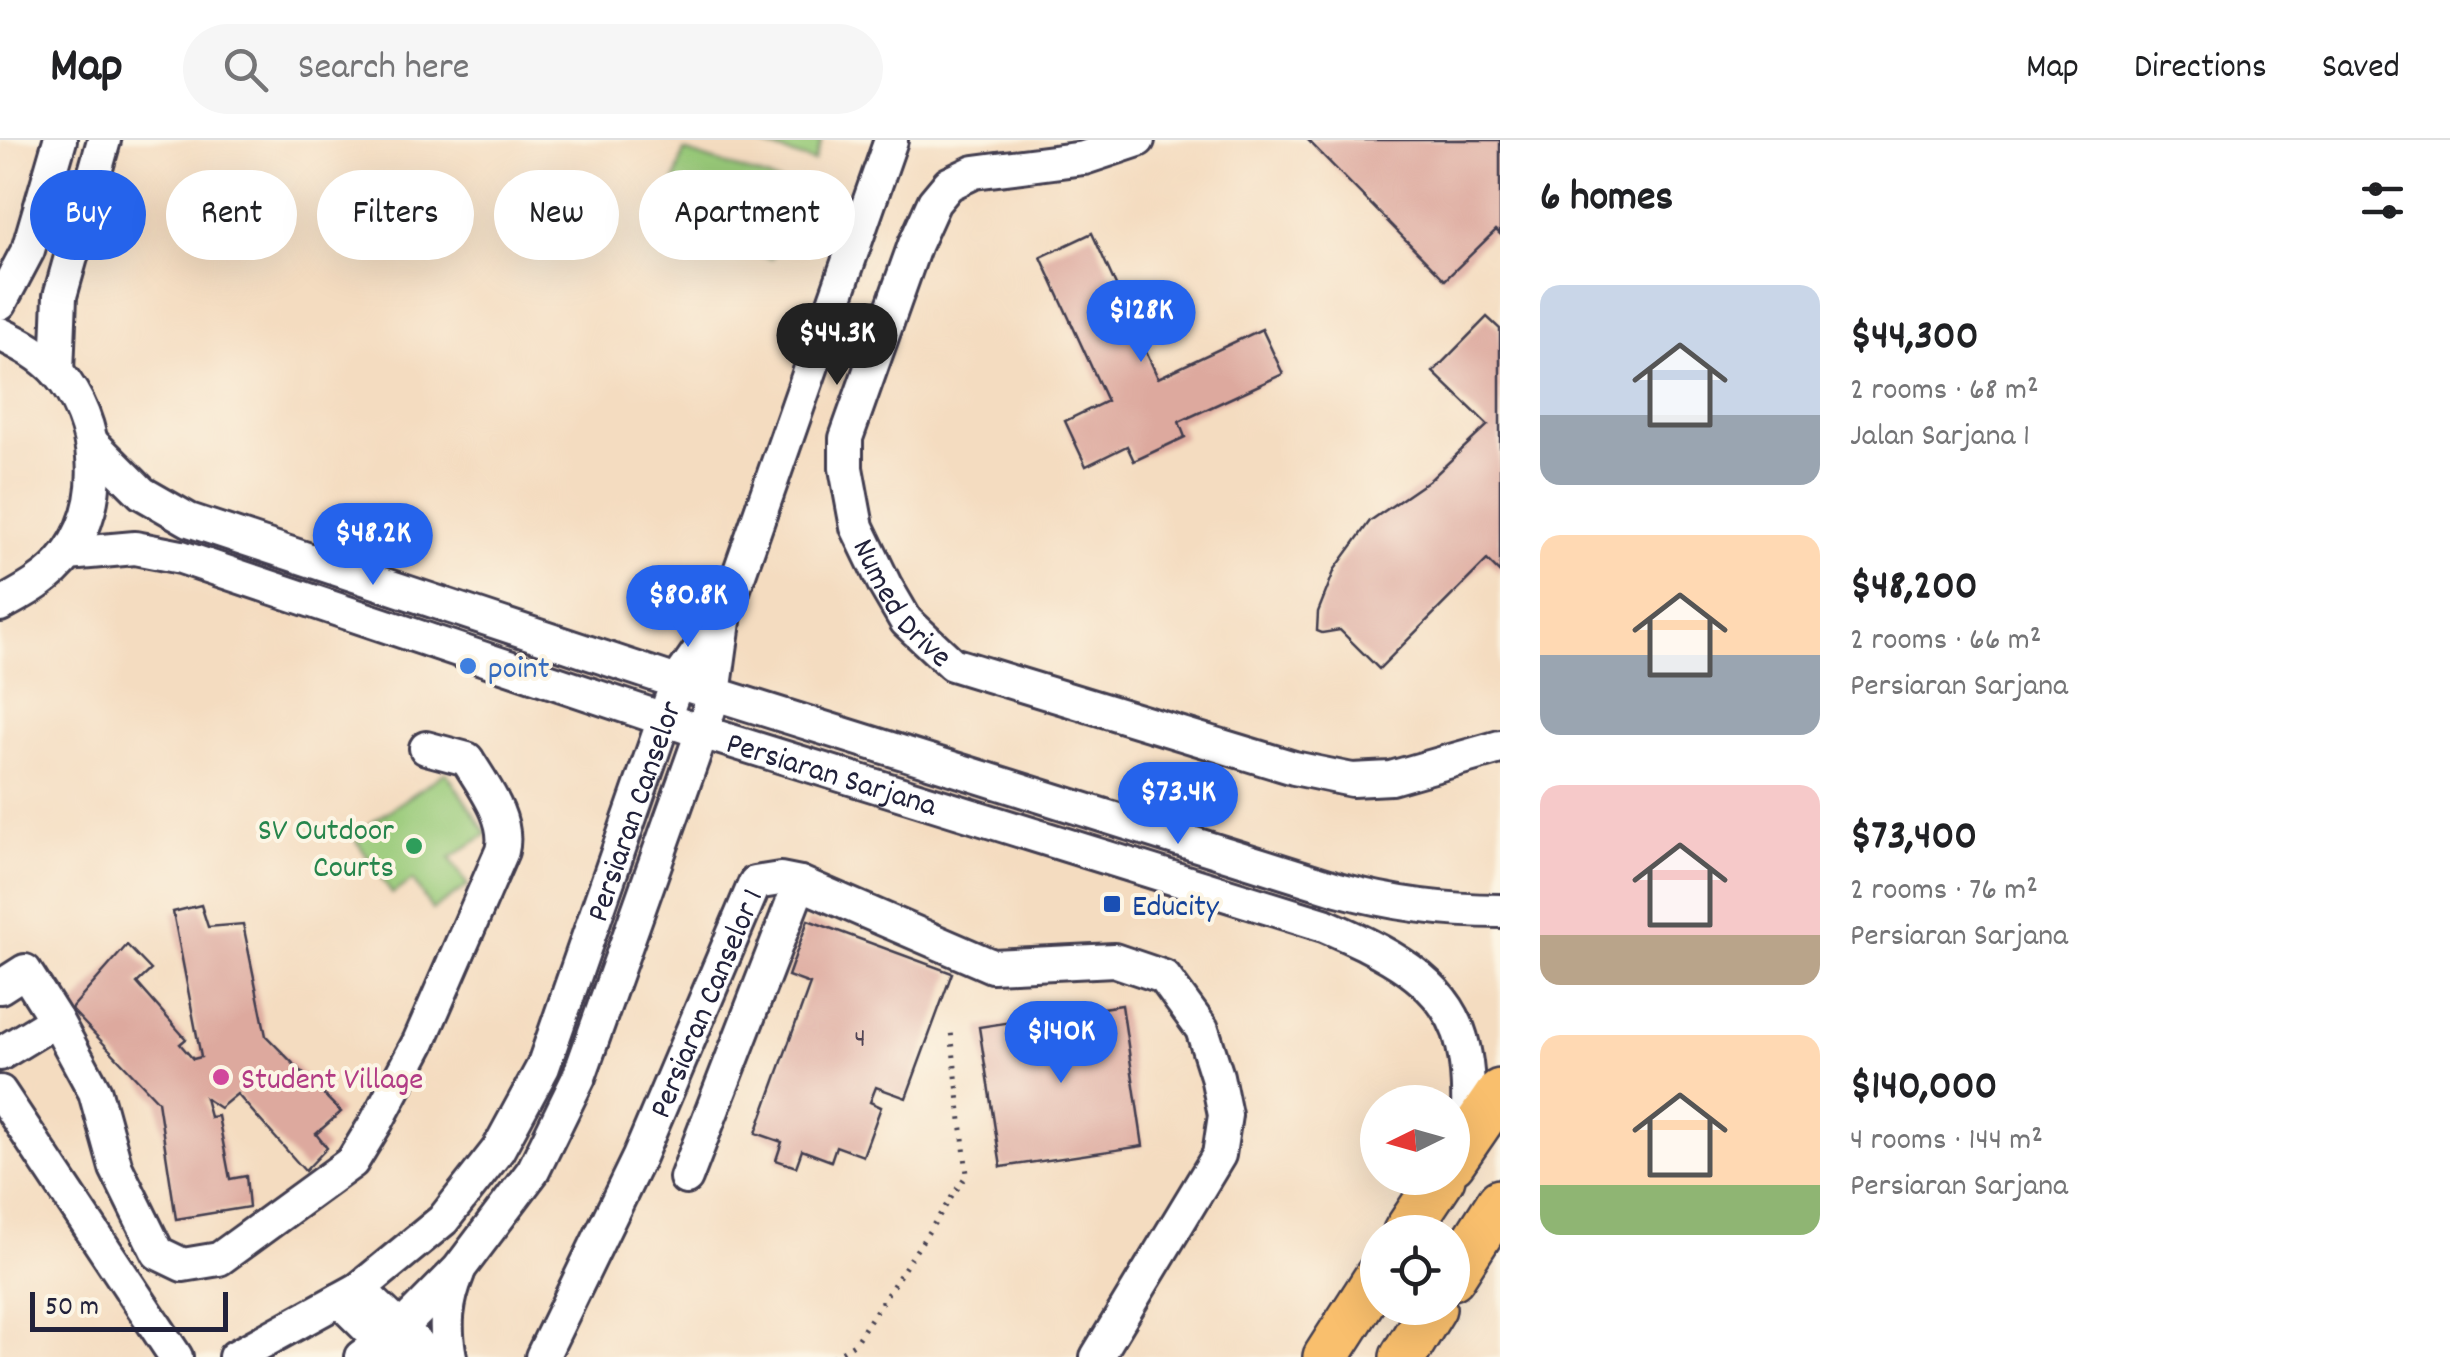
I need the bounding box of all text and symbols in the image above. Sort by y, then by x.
search box [183,24,883,114]
text: Map [50,35,123,104]
icon: search [218,42,273,97]
text: Search here [298,42,470,97]
text: Map [2026,44,2079,94]
text: Directions [2134,44,2267,94]
text: Saved [2322,44,2400,94]
chip: Buy [30,170,146,260]
chip: Rent [166,170,297,260]
chip: Filters [317,170,474,260]
chip: New [494,170,619,260]
chip: Apartment [639,170,855,260]
text: 6 homes [1540,170,1673,230]
icon: filters [2355,173,2410,228]
pin: $128K [1071,280,1211,365]
text: $128K [1109,289,1173,335]
pin: $44.3K [756,303,918,388]
text: $44,300 [1850,309,1979,369]
text: $44.3K [798,312,876,358]
icon: home [1620,325,1740,445]
text: 2 rooms · 68 m² [1850,369,2039,415]
text: Jalan Sarjana 1 [1850,415,2030,461]
pin: $48.2K [292,503,454,588]
text: $48.2K [335,512,411,558]
street label: Numed Drive [838,532,961,681]
text: $48,200 [1850,559,1978,619]
pin: $80.8K [607,565,769,650]
text: $80.8K [648,574,728,620]
icon: home [1620,575,1740,695]
text: 2 rooms · 66 m² [1850,619,2041,665]
place label: point [488,648,550,694]
marker: point [457,655,479,677]
text: Persiaran Sarjana [1850,665,2068,711]
street label: Persiaran Canselor [577,696,697,929]
street label: Persiaran Sarjana [720,723,943,832]
pin: $73.4K [1097,762,1259,847]
text: $73.4K [1140,771,1216,817]
text: $73,400 [1850,809,1977,869]
place label: SV Outdoor Courts [258,810,394,893]
icon: home [1620,825,1740,945]
marker: SV Outdoor Courts [403,835,425,857]
text: 2 rooms · 76 m² [1850,869,2038,915]
street label: Persiaran Canselor 1 [640,883,778,1126]
place label: Educity [1132,886,1220,932]
marker: Educity [1101,893,1123,915]
text: Persiaran Sarjana [1850,915,2068,961]
pin: $140K [991,1001,1131,1086]
text: $140K [1027,1010,1095,1056]
house number: 4 [854,1021,866,1061]
place label: Student Village [241,1059,423,1105]
text: $140,000 [1850,1059,1997,1119]
marker: Student Village [210,1066,232,1088]
icon: home [1620,1075,1740,1195]
north arrow [1360,1085,1470,1195]
map controls [1360,1085,1470,1325]
text: 4 rooms · 144 m² [1850,1119,2043,1165]
text: Persiaran Sarjana [1850,1165,2068,1211]
button: locate [1360,1215,1470,1325]
scale bar [30,1287,228,1332]
text: 50 m [45,1289,99,1329]

